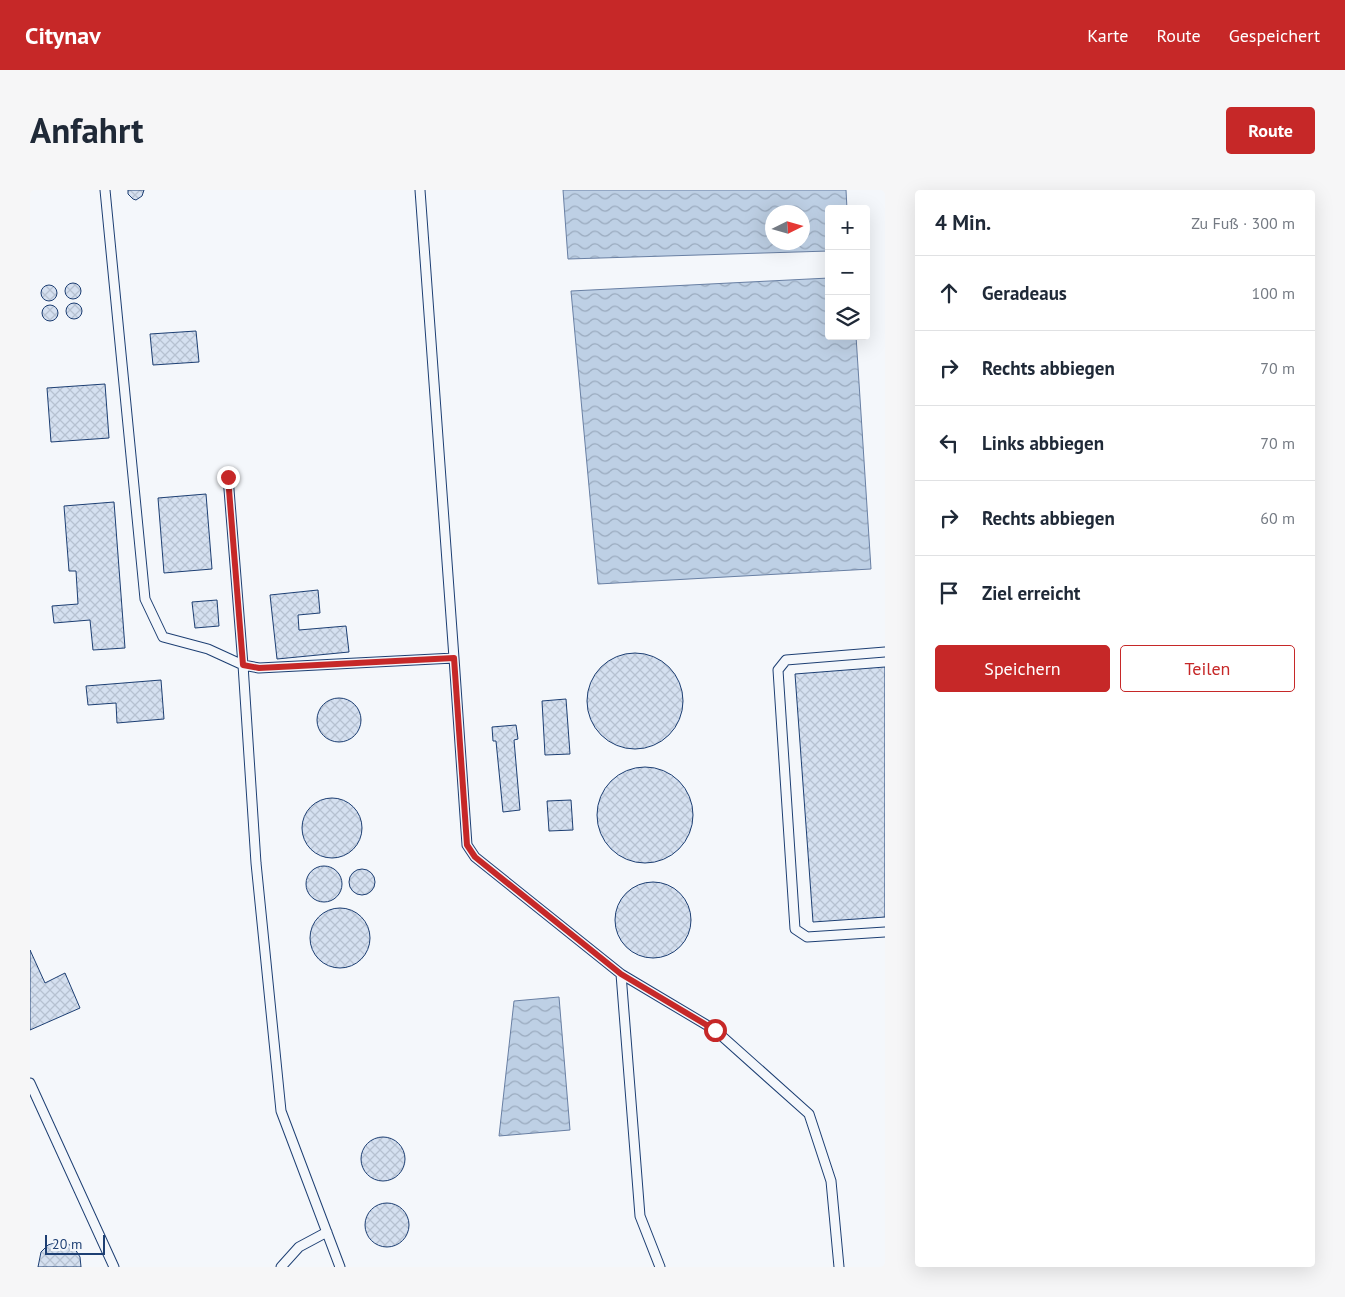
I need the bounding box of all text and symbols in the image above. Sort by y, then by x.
text: Citynav [25,20,101,51]
text: Karte [1087,24,1128,47]
text: Route [1156,24,1201,47]
text: Gespeichert [1229,24,1320,47]
text: Anfahrt [30,107,143,153]
button: Route [1226,107,1315,154]
north arrow [765,205,810,250]
map controls [825,205,870,340]
button: + [825,205,870,250]
text: 4 Min. [935,209,991,236]
text: Zu Fuß · 300 m [1191,213,1295,233]
button: − [825,250,870,295]
icon: ahead [935,279,963,307]
text: Geradeaus [982,281,1067,305]
text: 100 m [1252,283,1295,303]
button: layers [825,295,870,340]
icon: right [935,354,963,382]
text: Rechts abbiegen [982,356,1115,380]
text: 70 m [1260,358,1295,378]
icon: left [935,429,963,457]
text: Links abbiegen [982,431,1104,455]
text: 70 m [1260,433,1295,453]
route end [217,466,240,489]
icon: right [935,504,963,532]
text: Rechts abbiegen [982,506,1115,530]
text: 60 m [1260,508,1295,528]
icon: arrive [935,579,963,607]
text: Ziel erreicht [982,581,1080,605]
button: Speichern [935,645,1110,692]
button: Teilen [1120,645,1295,692]
route start [704,1019,727,1042]
scale bar [45,1232,105,1255]
text: 20 m [52,1235,82,1253]

